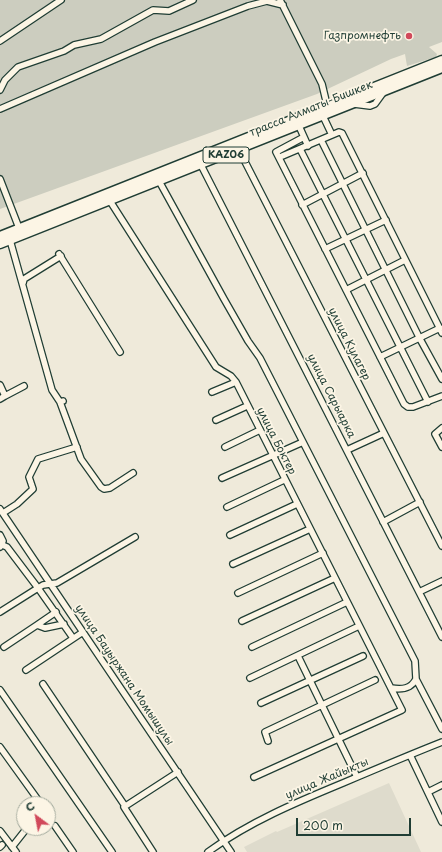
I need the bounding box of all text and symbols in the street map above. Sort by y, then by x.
place label: Газпромнефть [324,29,401,43]
marker: Газпромнефть [404,31,414,41]
street label: трасса Алматы-Бишкек [248,78,374,140]
road number: KАZ06 [203,147,249,163]
street label: улица Кулагер [325,305,373,383]
street label: улица Сарыарка [304,352,358,440]
street label: улица Боктер [253,405,299,477]
street label: улица Бауыржана Момышулы [72,602,176,748]
street label: улица Жайыкты [283,756,371,802]
north arrow [16,796,56,836]
text: С [22,797,38,816]
scale bar [298,810,413,836]
text: 200 m [303,816,343,834]

